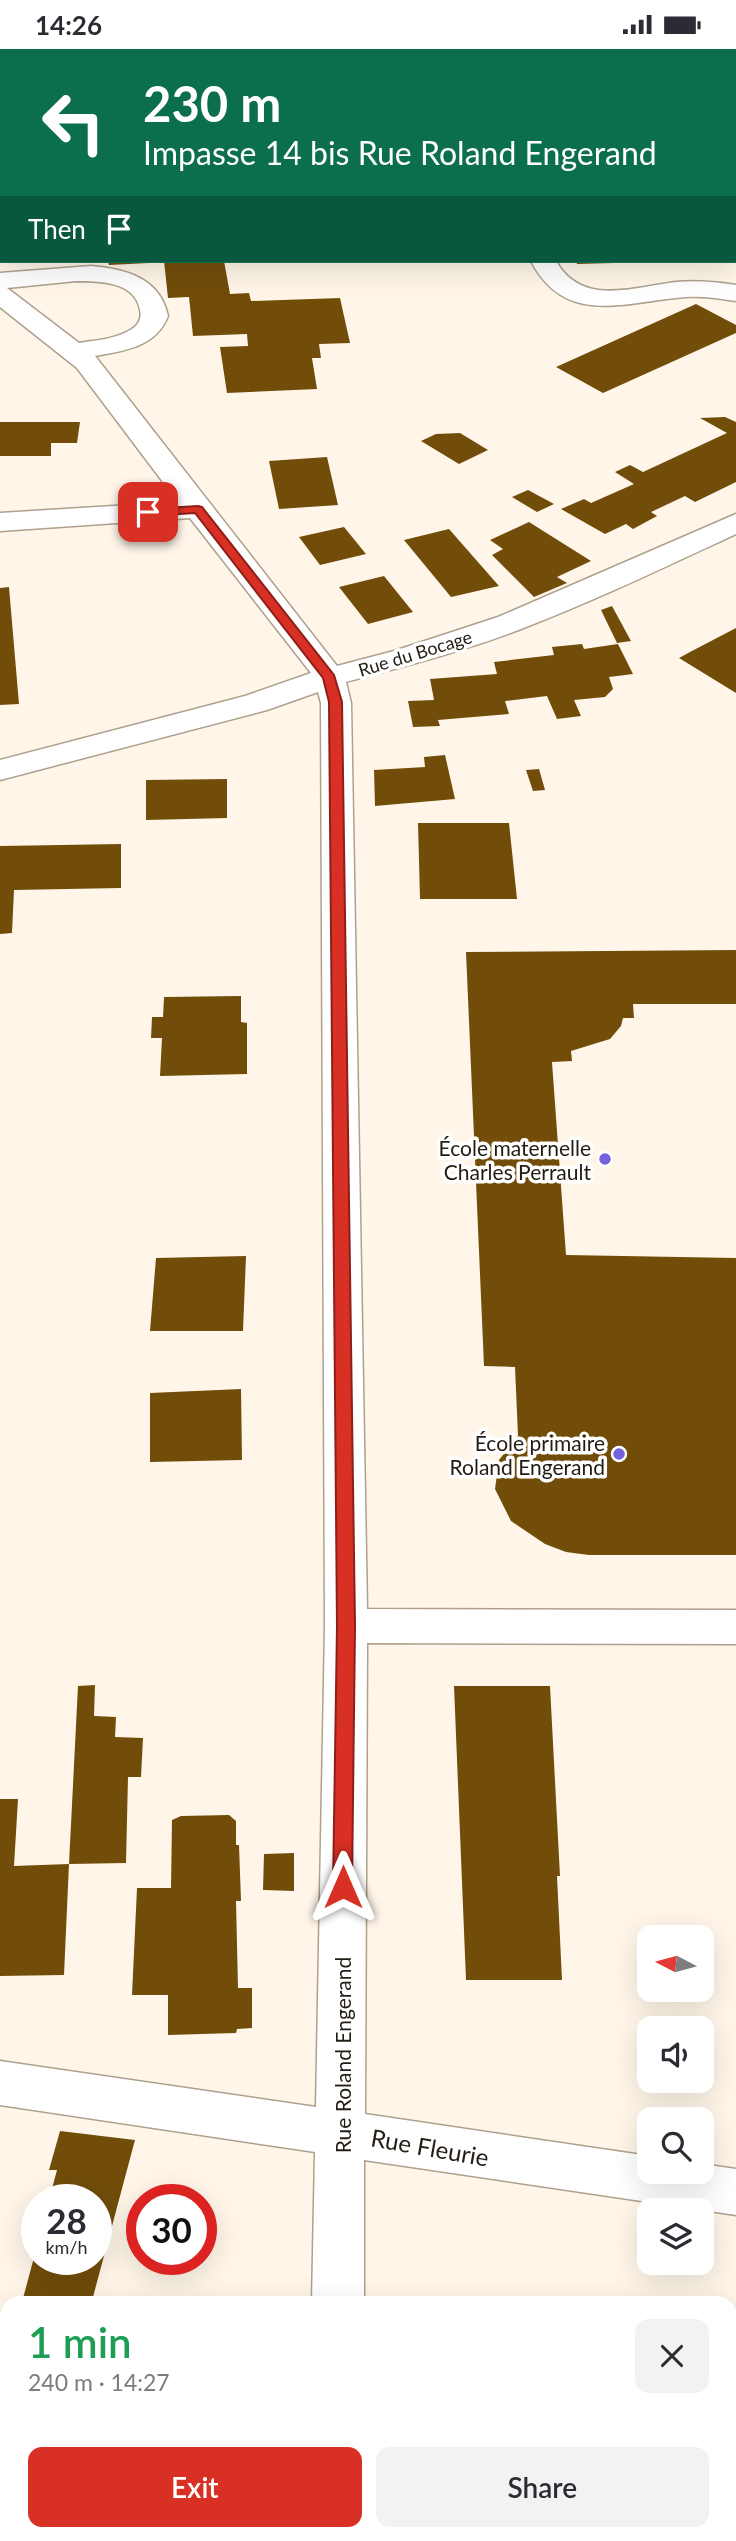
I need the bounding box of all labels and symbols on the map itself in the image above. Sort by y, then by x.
pin [118,482,178,542]
street label: Rue du Bocage [355,625,475,681]
place label: École maternelle Charles Perrault [439,1135,591,1184]
marker: École maternelle Charles Perrault [597,1151,613,1167]
place label: École primaire Roland Engerand [450,1430,605,1479]
marker: École primaire Roland Engerand [611,1446,627,1462]
position arrow [306,1850,380,1924]
north arrow [637,1925,714,2002]
street label: Rue Roland Engerand [330,1957,355,2153]
street label: Rue Fleurie [369,2122,491,2172]
speed limit sign: 30 [126,2184,217,2275]

